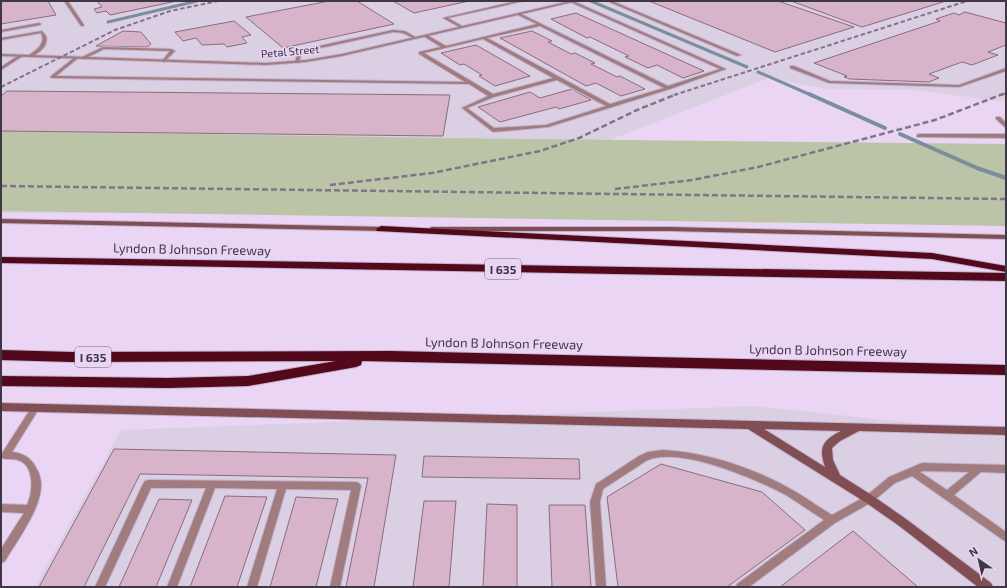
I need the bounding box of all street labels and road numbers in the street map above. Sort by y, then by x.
street label: Petal Street [260,42,320,60]
street label: Lyndon B Johnson Freeway [113,240,271,258]
road number: I 635 [485,259,521,279]
street label: Lyndon B Johnson Freeway [425,334,583,352]
street label: Lyndon B Johnson Freeway [749,341,907,359]
road number: I 635 [75,347,111,367]

